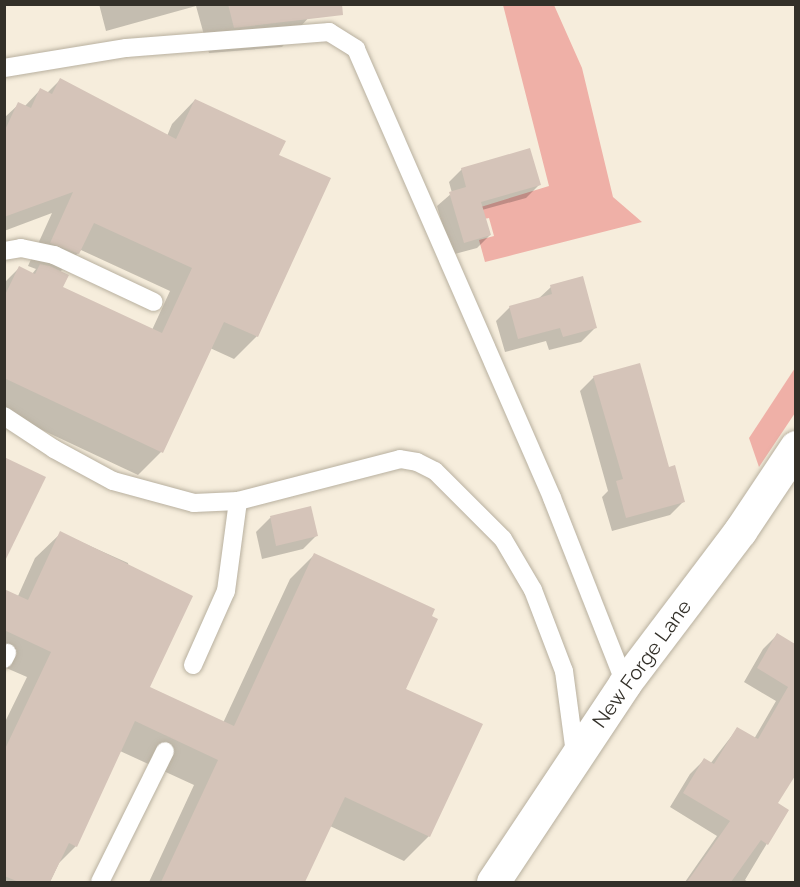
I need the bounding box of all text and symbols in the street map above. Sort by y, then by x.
street label: New Forge Lane [587,595,697,733]

